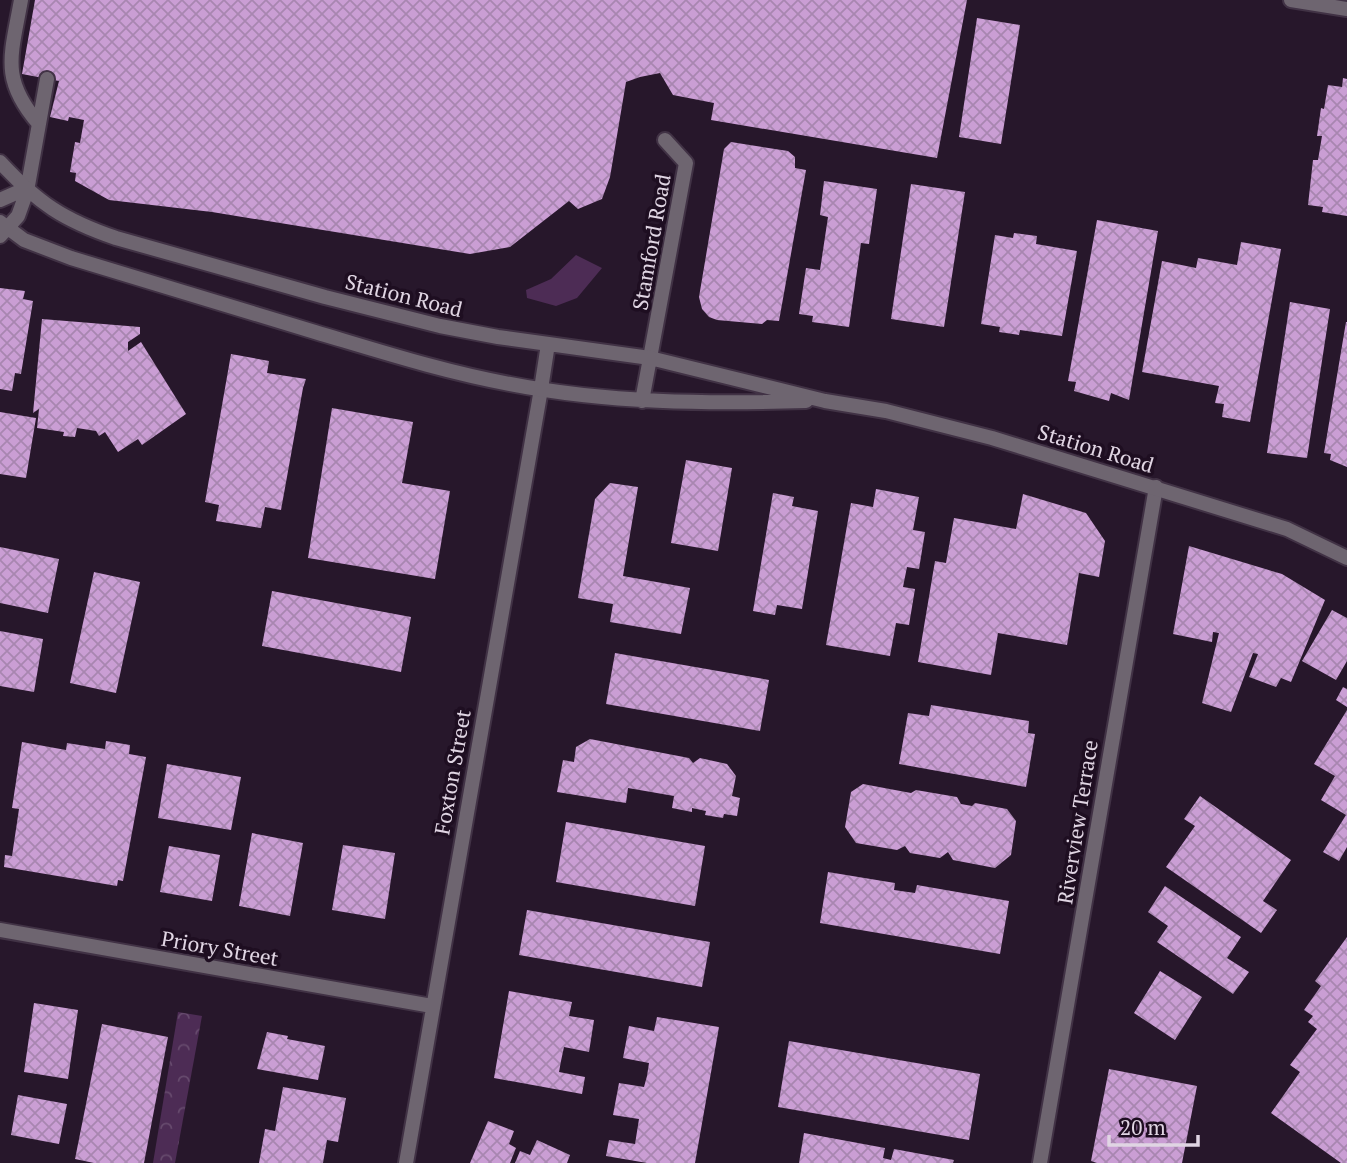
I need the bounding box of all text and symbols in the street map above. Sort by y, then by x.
street label: Stamford Road [625,171,677,312]
street label: Station Road [342,267,466,323]
street label: Station Road [1035,417,1158,479]
street label: Foxton Street [427,707,477,837]
street label: Riverview Terrace [1050,738,1104,906]
street label: Priory Street [159,924,281,972]
scale bar [1109,1104,1198,1148]
text: 20 m [1120,1113,1166,1141]

